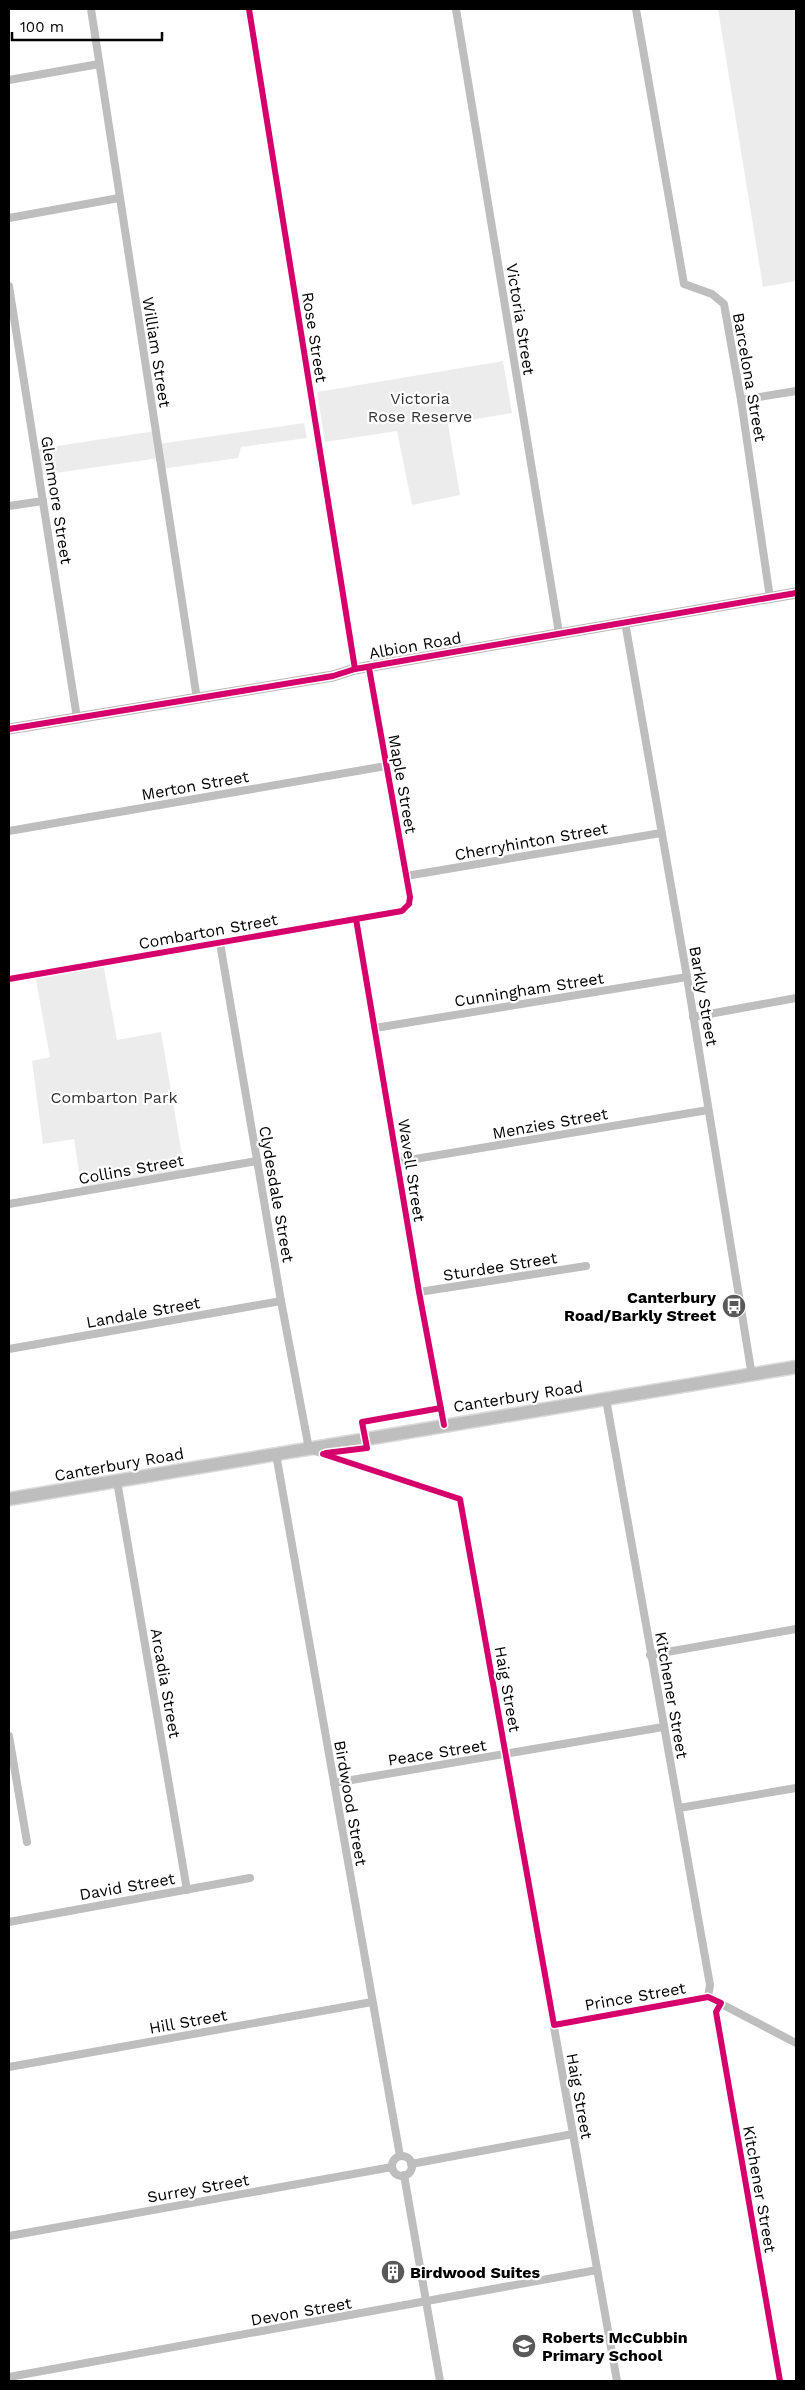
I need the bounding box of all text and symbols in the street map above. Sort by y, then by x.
scale bar [12,10,162,42]
text: 100 m [20,18,64,36]
street label: Victoria Street [502,262,539,377]
street label: Rose Street [298,291,331,384]
street label: William Street [138,295,175,409]
street label: Barcelona Street [729,311,770,443]
park label: Victoria Rose Reserve [368,389,472,426]
street label: Glenmore Street [37,435,76,566]
street label: Albion Road [367,628,463,663]
street label: Maple Street [384,733,421,835]
street label: Merton Street [140,767,251,804]
street label: Cherryhinton Street [453,819,609,864]
street label: Combarton Street [137,910,279,953]
street label: Barkly Street [685,945,722,1048]
street label: Cunningham Street [453,968,606,1011]
park label: Combarton Park [50,1088,178,1107]
street label: Menzies Street [491,1104,610,1143]
street label: Wavell Street [394,1117,429,1223]
street label: Clydesdale Street [255,1124,298,1264]
street label: Collins Street [77,1151,186,1188]
street label: Sturdee Street [442,1248,559,1285]
place label: Canterbury Road/Barkly Street [564,1288,717,1325]
street label: Landale Street [85,1293,202,1332]
bus stop icon: Canterbury Road/Barkly Street [721,1293,747,1319]
street label: Canterbury Road [452,1377,584,1416]
street label: Canterbury Road [53,1444,185,1485]
street label: Arcadia Street [146,1627,185,1740]
street label: Kitchener Street [651,1630,692,1760]
street label: Haig Street [491,1645,524,1734]
street label: Peace Street [386,1735,488,1770]
street label: Birdwood Street [330,1739,371,1868]
street label: David Street [78,1869,177,1904]
street label: Prince Street [583,1978,687,2015]
street label: Hill Street [148,2005,229,2038]
street label: Haig Street [563,2052,596,2141]
street label: Kitchener Street [739,2124,780,2254]
street label: Surrey Street [146,2170,251,2207]
building icon: Birdwood Suites [380,2259,406,2285]
place label: Birdwood Suites [410,2263,540,2282]
street label: Devon Street [249,2293,353,2330]
place label: Roberts McCubbin Primary School [542,2328,688,2365]
school or university icon: Roberts McCubbin Primary School [511,2333,537,2359]

